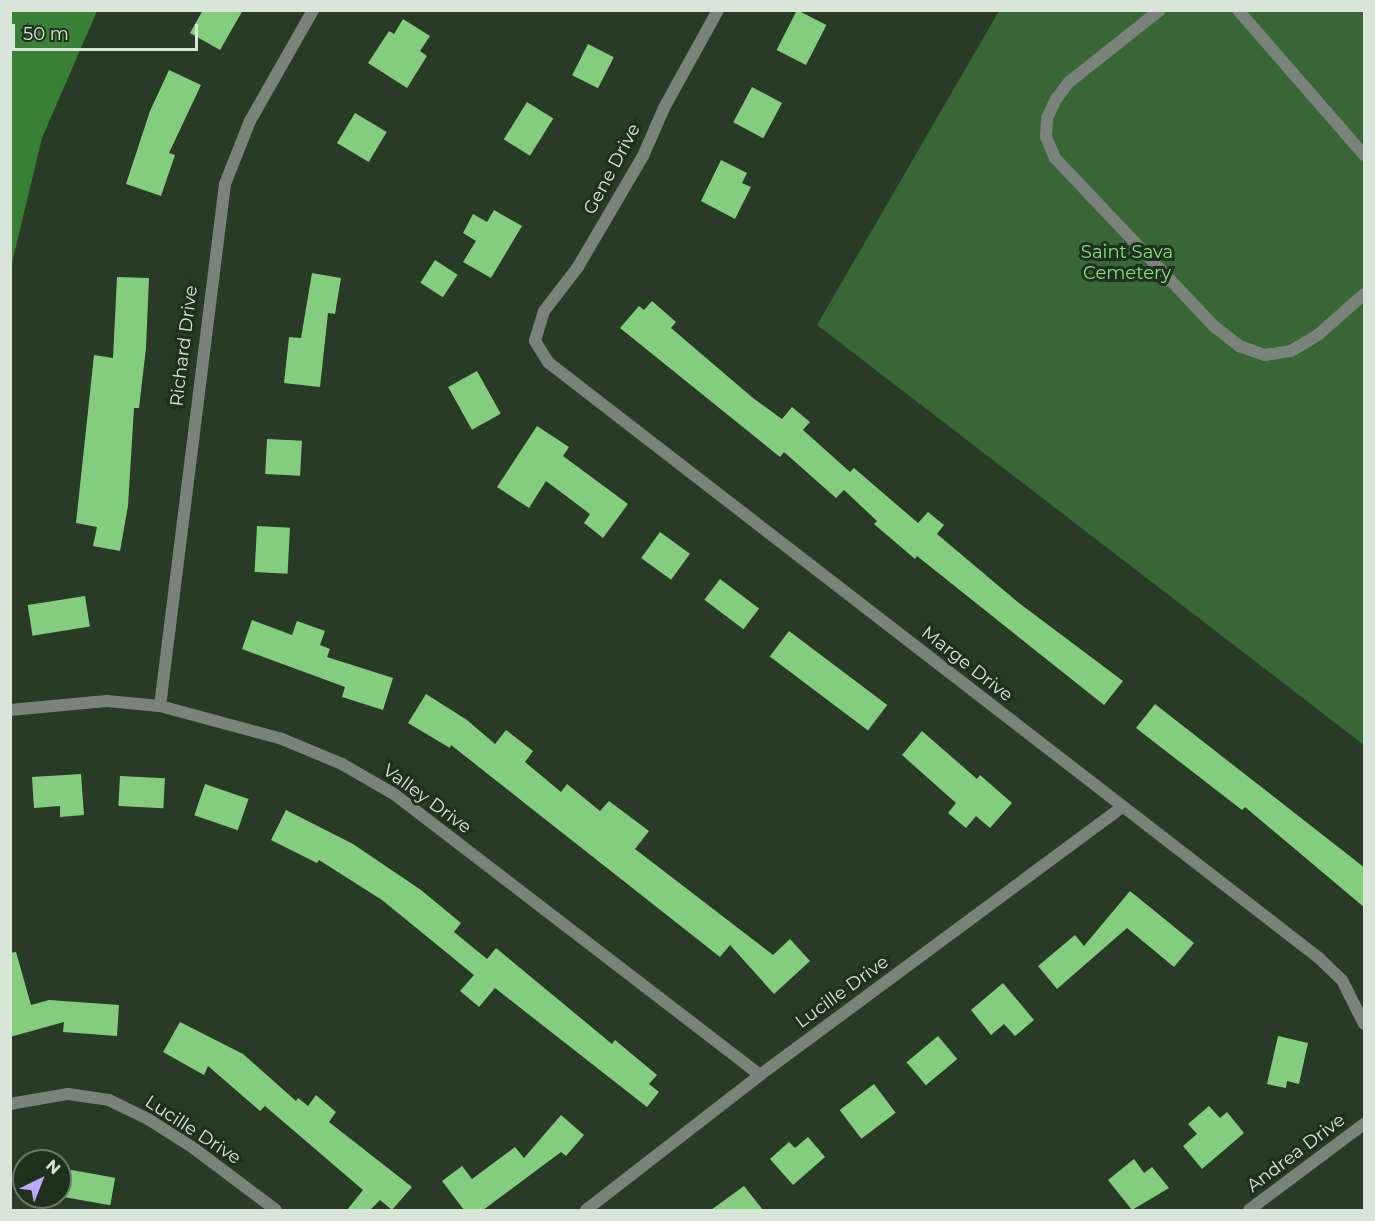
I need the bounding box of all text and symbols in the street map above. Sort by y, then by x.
scale bar [15,12,201,50]
text: 50 m [23,23,69,45]
street label: Gene Drive [579,120,645,218]
park label: Saint Sava Cemetery [1081,242,1173,284]
street label: Richard Drive [166,284,202,408]
street label: Marge Drive [917,622,1017,706]
street label: Valley Drive [378,760,476,838]
street label: Lucille Drive [791,951,893,1033]
street label: Lucille Drive [141,1091,245,1169]
street label: Andrea Drive [1243,1109,1349,1197]
north arrow [12,1149,72,1209]
text: N [42,1156,64,1178]

